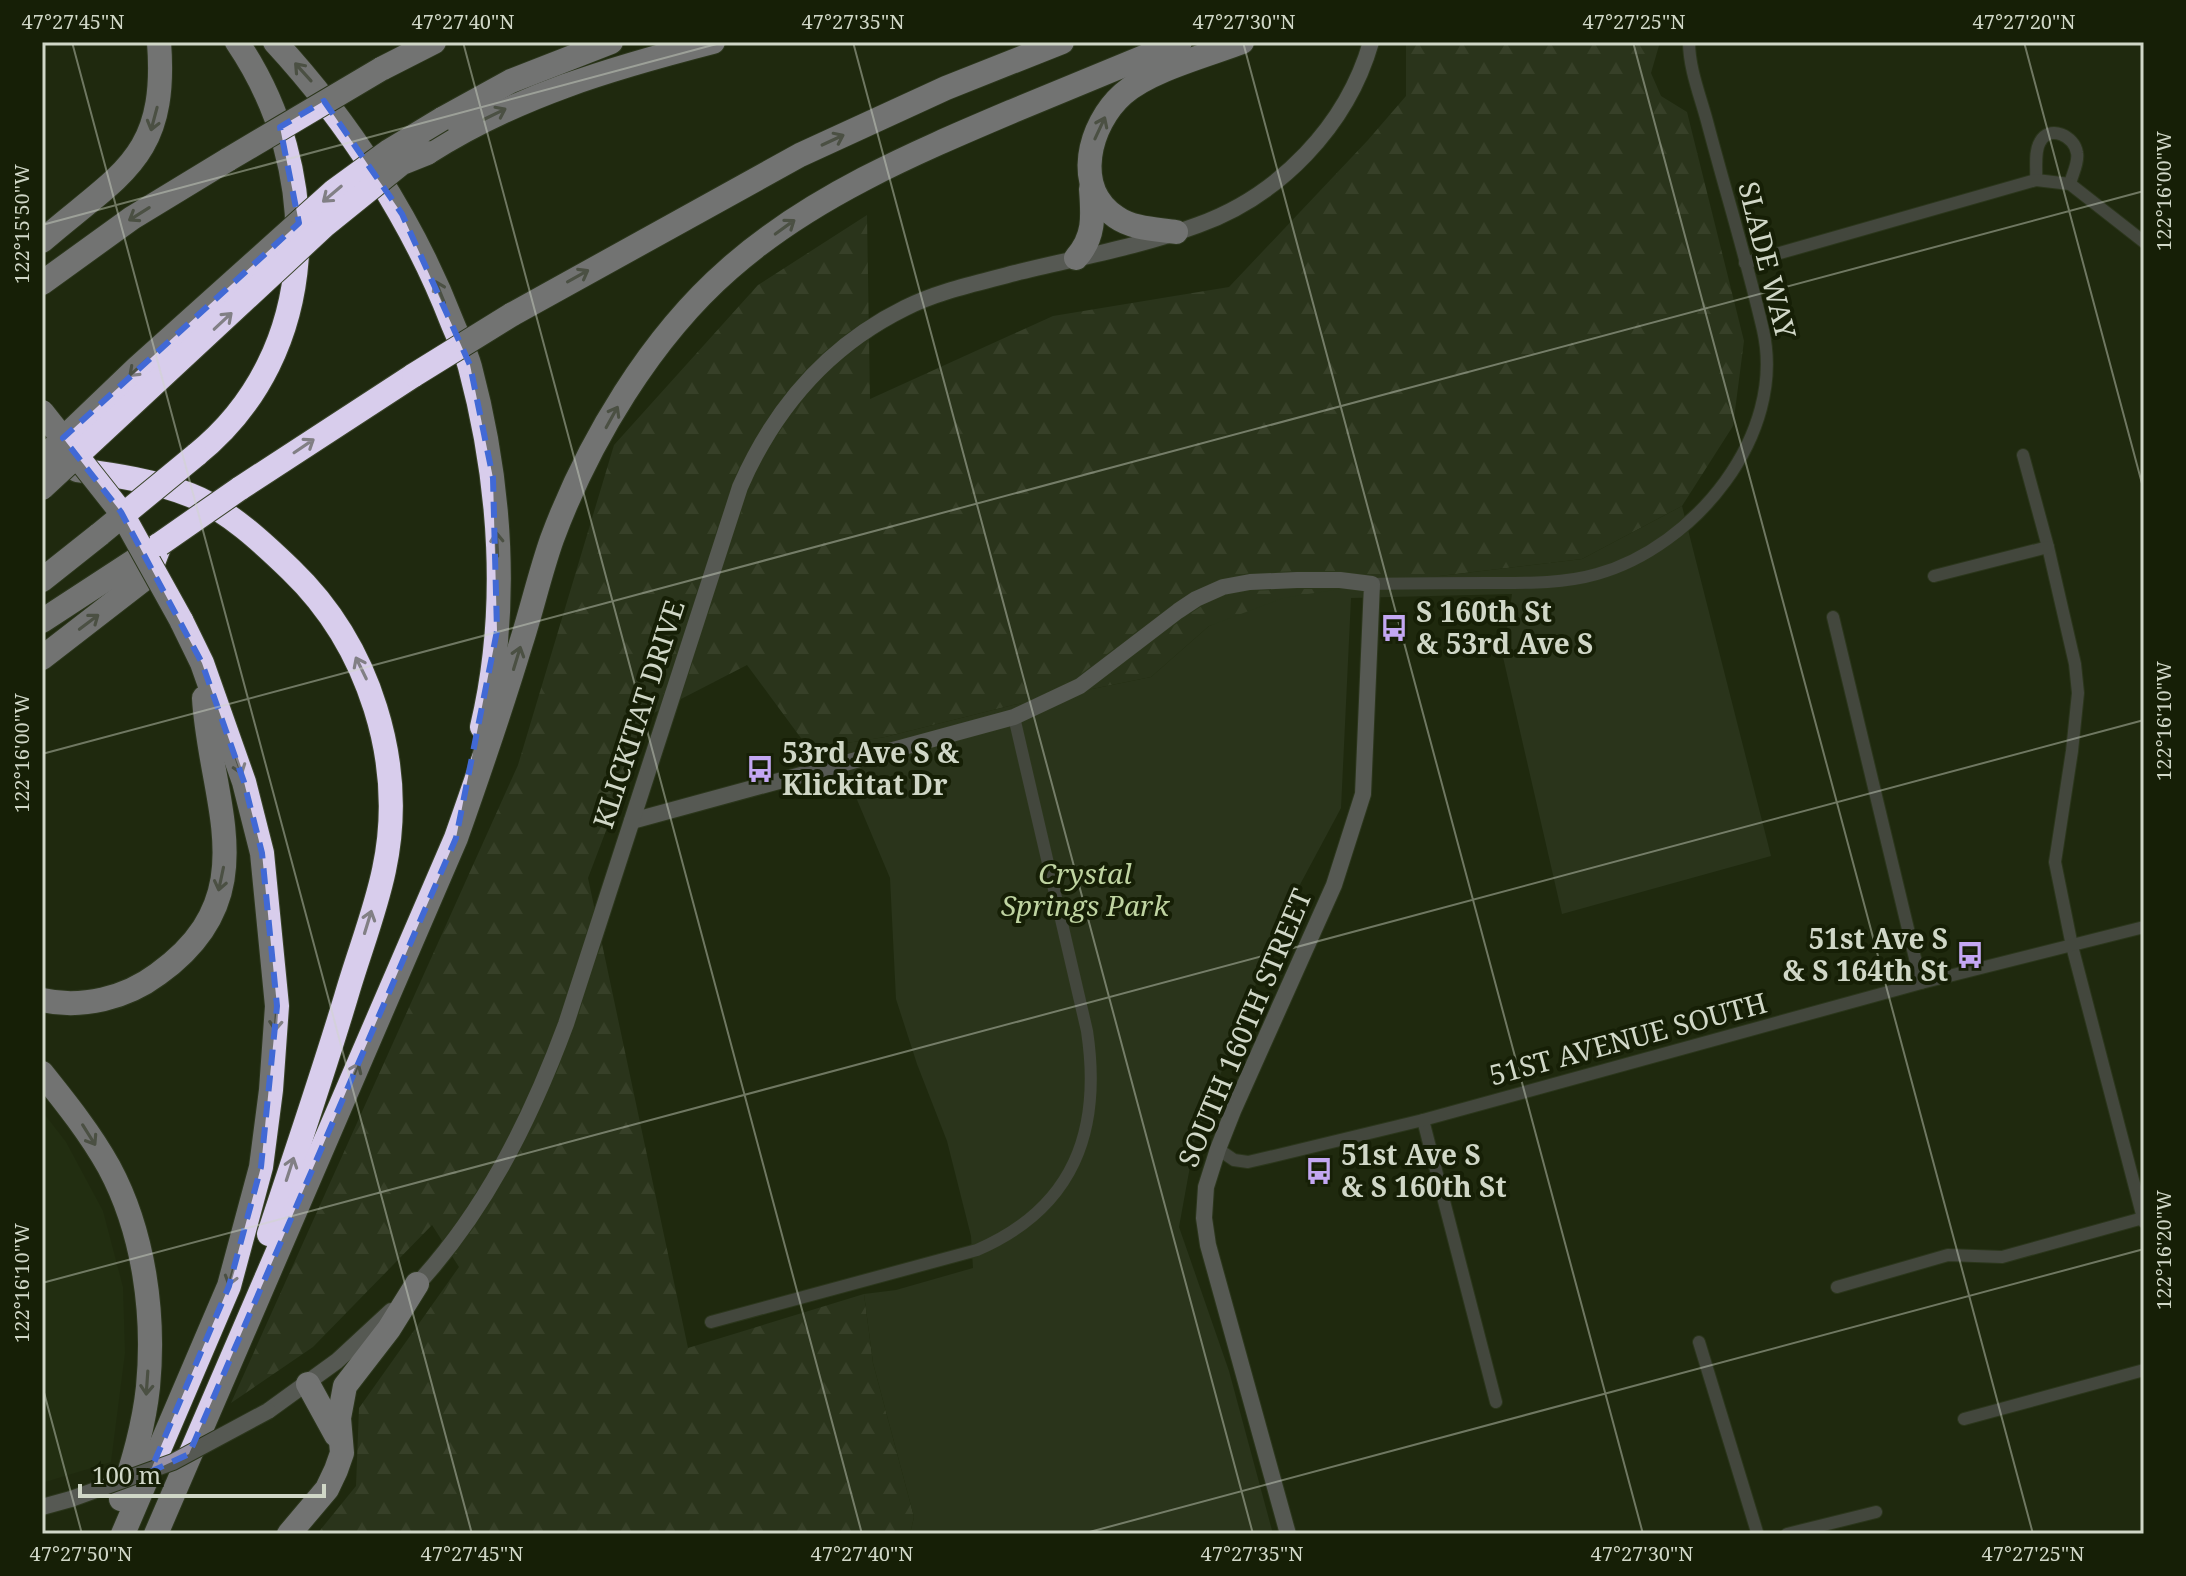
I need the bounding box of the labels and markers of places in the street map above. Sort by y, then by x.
place label: S 160th St & 53rd Ave S [1416,592,1593,662]
bus stop icon: S 160th St & 53rd Ave S [1379,613,1409,643]
place label: 53rd Ave S & Klickitat Dr [782,733,960,803]
bus stop icon: 53rd Ave S & Klickitat Dr [745,754,775,784]
place label: 51st Ave S & S 164th St [1782,919,1948,989]
bus stop icon: 51st Ave S & S 164th St [1955,940,1985,970]
place label: 51st Ave S & S 160th St [1341,1135,1507,1205]
bus stop icon: 51st Ave S & S 160th St [1304,1156,1334,1186]

